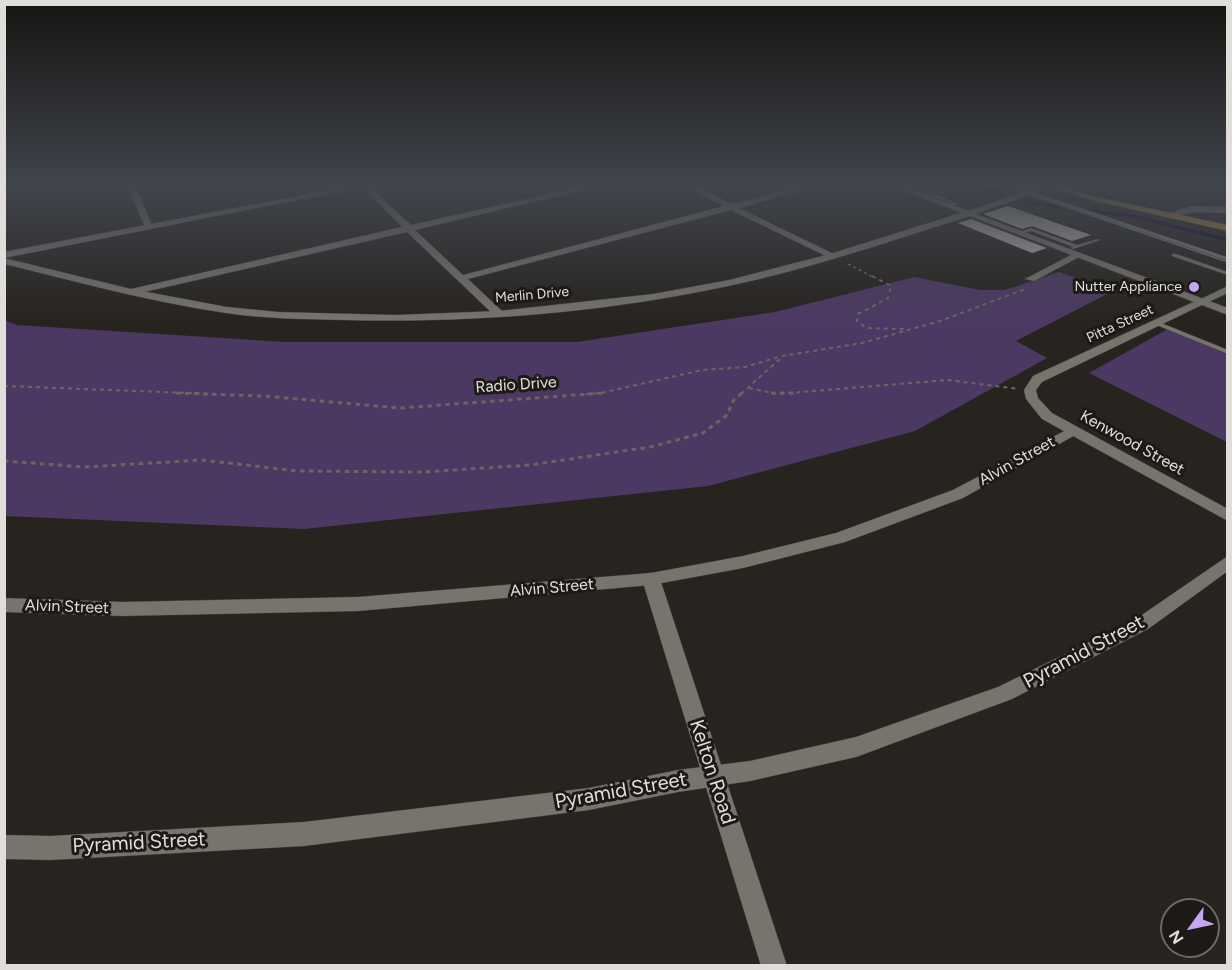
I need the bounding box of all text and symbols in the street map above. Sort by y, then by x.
place label: Nutter Appliance [1074,279,1182,295]
marker: Nutter Appliance [1187,280,1201,294]
street label: Merlin Drive [494,283,570,307]
street label: Pitta Street [1084,301,1156,347]
street label: Radio Drive [475,373,557,397]
street label: Kenwood Street [1077,406,1187,480]
street label: Alvin Street [976,432,1058,490]
street label: Alvin Street [509,575,595,601]
street label: Alvin Street [25,596,109,618]
street label: Pyramid Street [1019,610,1149,694]
street label: Kelton Road [684,717,740,827]
street label: Pyramid Street [553,768,689,814]
street label: Pyramid Street [72,828,206,858]
north arrow [1160,898,1220,958]
text: N [1165,927,1187,947]

